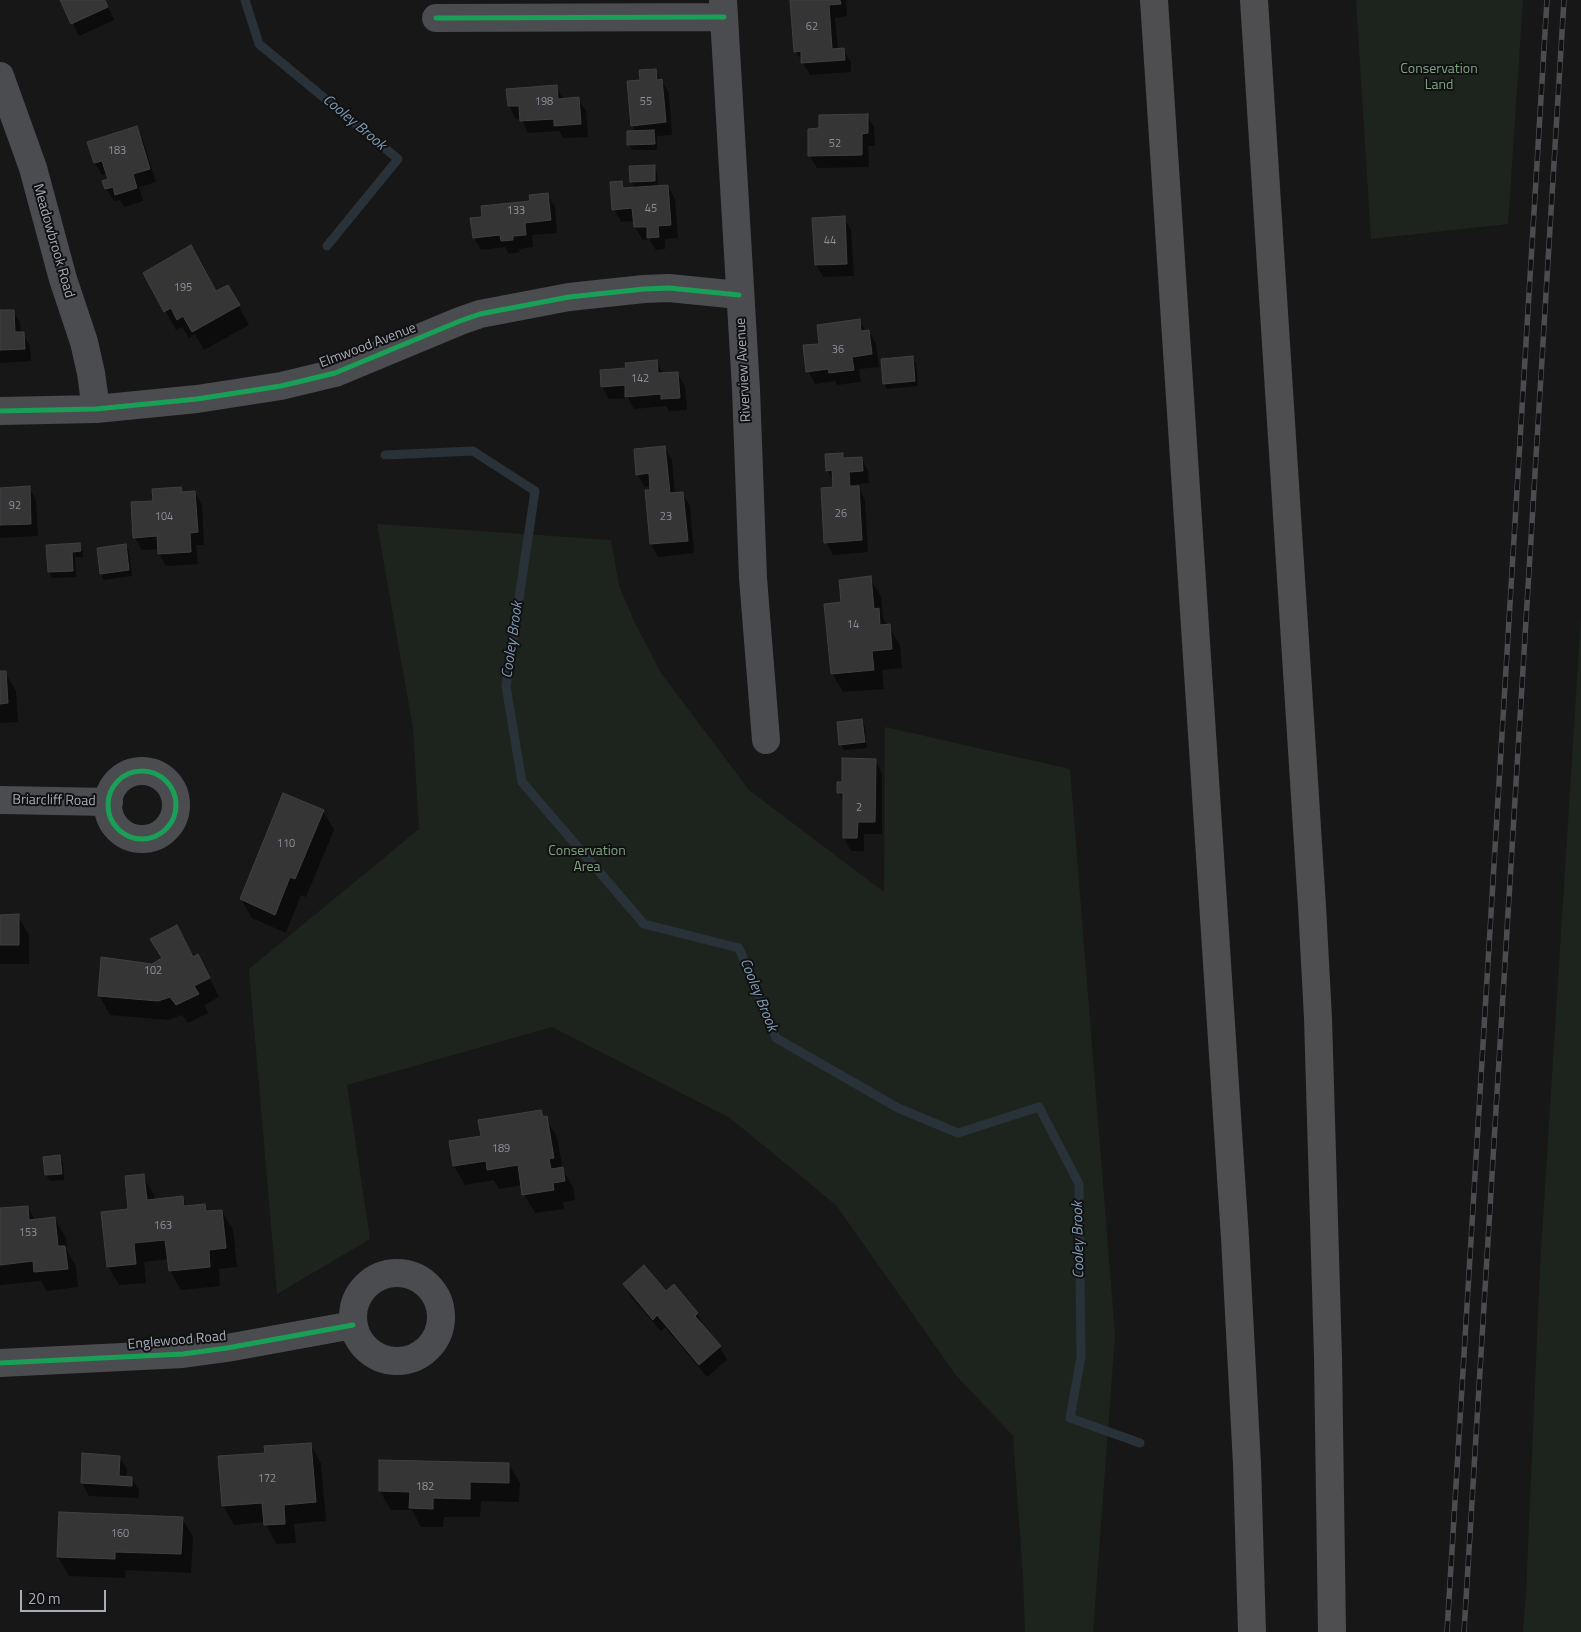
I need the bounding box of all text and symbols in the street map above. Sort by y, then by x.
house number: 62 [806,20,818,34]
park label: Conservation Land [1400,62,1478,94]
water label: Cooley Brook [319,91,389,155]
house number: 198 [535,95,553,109]
house number: 55 [640,95,652,109]
house number: 52 [829,137,841,151]
house number: 183 [108,144,126,158]
street label: Meadowbrook Road [29,182,77,300]
house number: 45 [645,202,657,216]
house number: 133 [507,204,525,218]
house number: 44 [824,234,836,248]
house number: 195 [174,281,192,295]
street label: Riverview Avenue [733,317,755,423]
street label: Elmwood Avenue [317,320,419,372]
house number: 36 [832,343,844,357]
house number: 142 [631,372,649,386]
house number: 92 [9,499,21,513]
house number: 26 [835,507,847,521]
house number: 104 [155,510,173,524]
house number: 23 [660,510,672,524]
water label: Cooley Brook [499,601,527,679]
house number: 14 [847,618,859,632]
street label: Briarcliff Road [12,792,96,810]
house number: 2 [856,801,862,815]
house number: 110 [277,837,295,851]
park label: Conservation Area [548,844,626,876]
water label: Cooley Brook [735,956,781,1034]
house number: 102 [144,964,162,978]
house number: 189 [492,1142,510,1156]
water label: Cooley Brook [1069,1201,1089,1279]
house number: 163 [154,1219,172,1233]
house number: 153 [19,1226,37,1240]
street label: Englewood Road [127,1328,227,1354]
house number: 172 [258,1472,276,1486]
house number: 182 [416,1480,434,1494]
house number: 160 [111,1527,129,1541]
scale bar [22,1580,109,1612]
text: 20 m [28,1587,61,1610]

